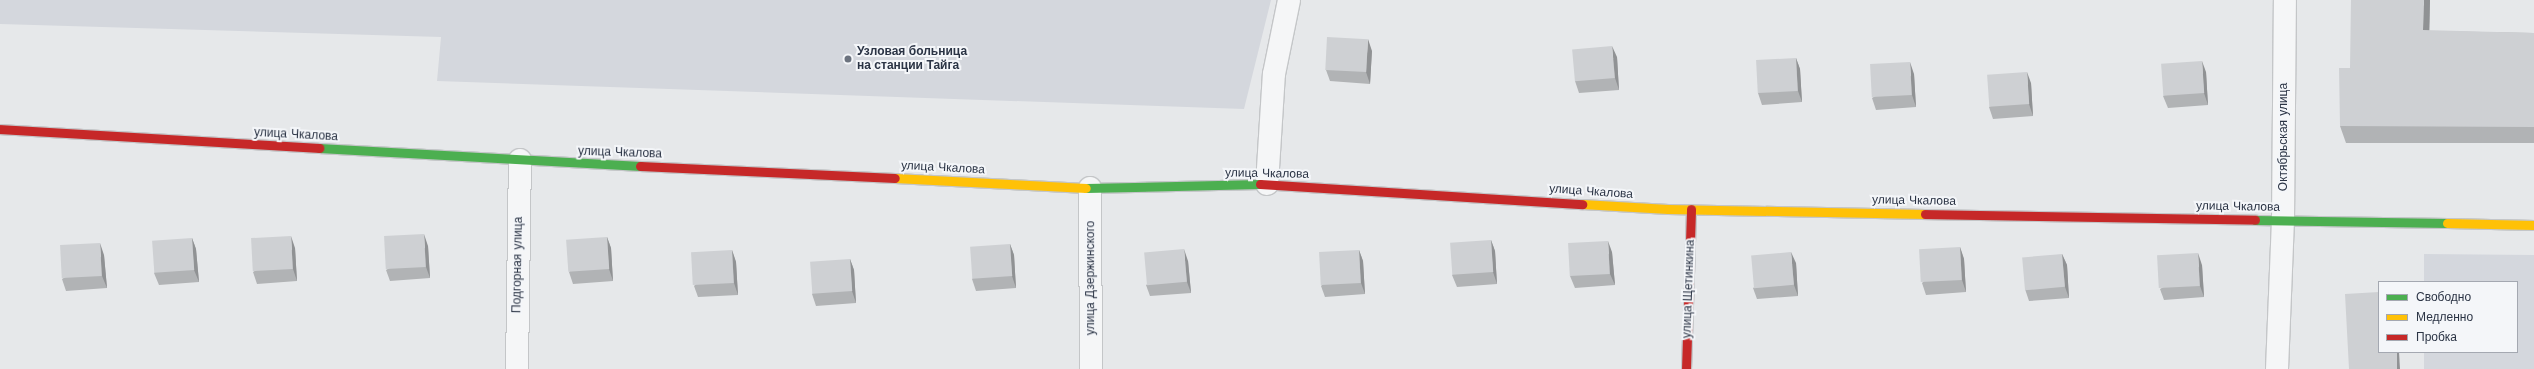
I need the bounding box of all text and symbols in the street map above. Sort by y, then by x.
place label: Узловая больница на станции Тайга [857,45,967,73]
marker: Узловая больница на станции Тайга [842,53,854,65]
street label: Октябрьская улица [2277,83,2291,191]
street label: улица Чкалова [254,126,338,144]
street label: улица Чкалова [578,144,662,162]
street label: улица Чкалова [901,159,985,177]
street label: улица Чкалова [1225,166,1309,182]
street label: улица Чкалова [1549,182,1633,202]
street label: улица Чкалова [1872,193,1956,209]
street label: улица Чкалова [2196,199,2280,215]
street label: Подгорная улица [510,217,526,313]
street label: улица Дзержинского [1084,221,1098,335]
street label: улица Щетинкина [1680,239,1698,339]
legend [2378,281,2518,353]
text: Свободно [2416,290,2471,304]
text: Медленно [2416,310,2473,324]
text: Пробка [2416,330,2457,344]

